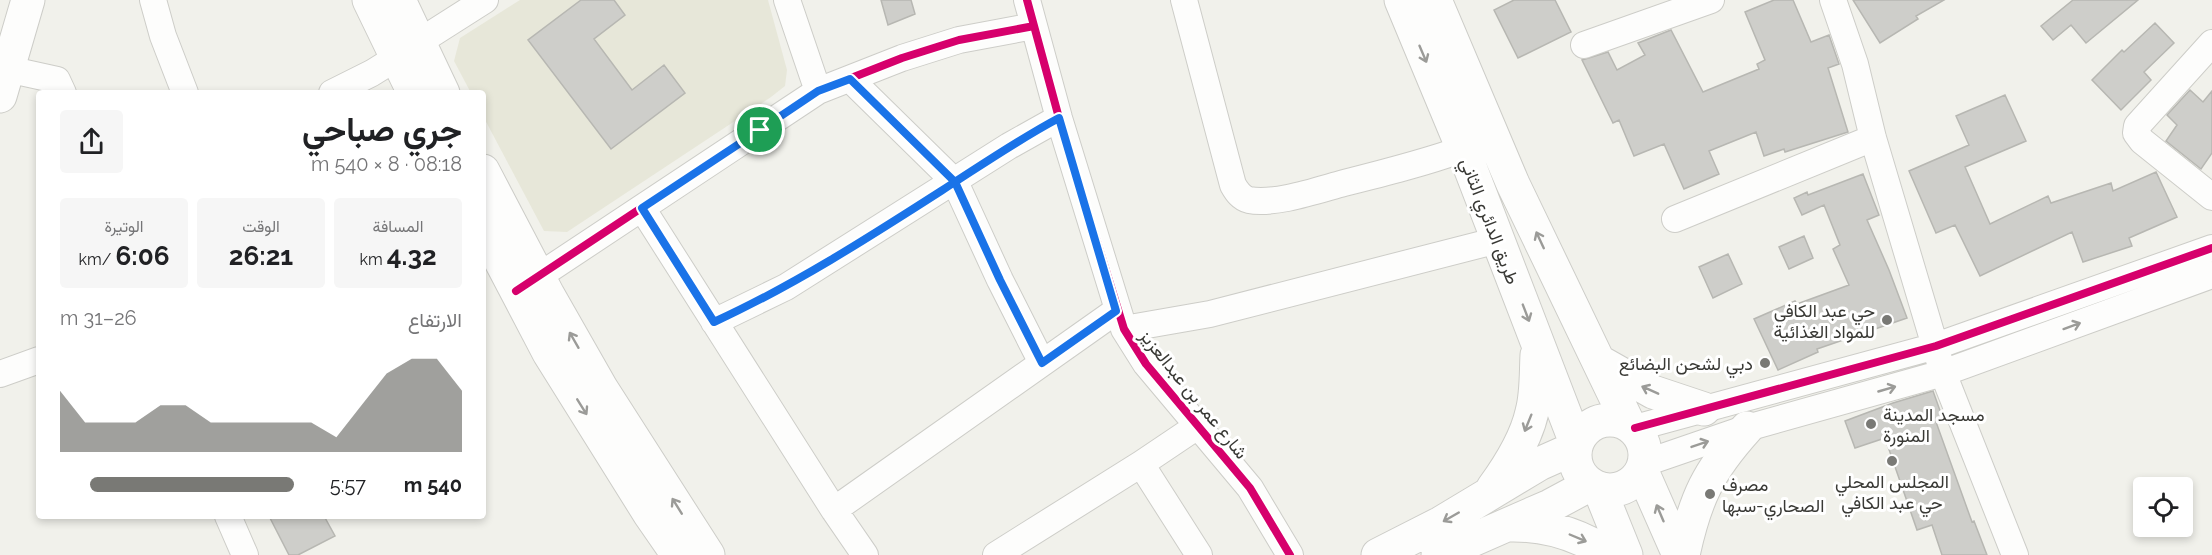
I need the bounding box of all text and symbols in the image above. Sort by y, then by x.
one-way arrow [1418,45,1429,63]
pin [734,104,785,155]
button: share [60,110,123,173]
text: جري صباحي [302,110,462,149]
icon: arrive [743,113,776,146]
text: 08:18 · 8 × 540 m [311,152,462,176]
street label: طريق الدائري الثاني [1452,155,1524,289]
text: الوتيرة [104,217,144,236]
text: الوقت [242,217,280,236]
text: المسافة [373,217,423,236]
one-way arrow [1533,231,1545,249]
text: 6:06 [115,241,169,271]
text: 26:21 [229,241,293,271]
text: 4.32 [387,241,437,271]
text: /km [79,250,115,269]
text: km [359,250,387,269]
place label: حي عبد الكافي للمواد الغذائية [1774,300,1875,343]
one-way arrow [1521,303,1532,322]
text: 26–31 m [60,306,137,330]
text: الارتفاع [408,308,462,332]
marker: حي عبد الكافي للمواد الغذائية [1880,313,1894,327]
one-way arrow [2062,320,2081,331]
street label: شارع عمر بن عبدالعزيز [1133,324,1252,464]
one-way arrow [567,332,579,349]
place label: دبي لشحن البضائع [1619,353,1753,379]
marker: دبي لشحن البضائع [1758,356,1772,370]
one-way arrow [1642,383,1660,395]
one-way arrow [1877,383,1896,394]
one-way arrow [576,398,588,415]
place label: مسجد المدينة المنورة [1883,404,1984,447]
one-way arrow [1522,413,1533,431]
marker: مسجد المدينة المنورة [1864,417,1878,431]
one-way arrow [1690,438,1709,449]
marker: المجلس المحلي حي عبد الكافي [1885,454,1899,468]
place label: المجلس المحلي حي عبد الكافي [1835,471,1949,518]
text: 5:57 [330,473,366,497]
text: 540 m [404,473,462,497]
place label: مصرف الصحاري-سبها [1722,474,1824,521]
map controls [2133,477,2193,537]
button: locate [2133,477,2193,537]
marker: مصرف الصحاري-سبها [1703,487,1717,501]
one-way arrow [670,497,683,514]
one-way arrow [1654,505,1665,523]
one-way arrow [1443,511,1460,523]
one-way arrow [1568,533,1587,544]

